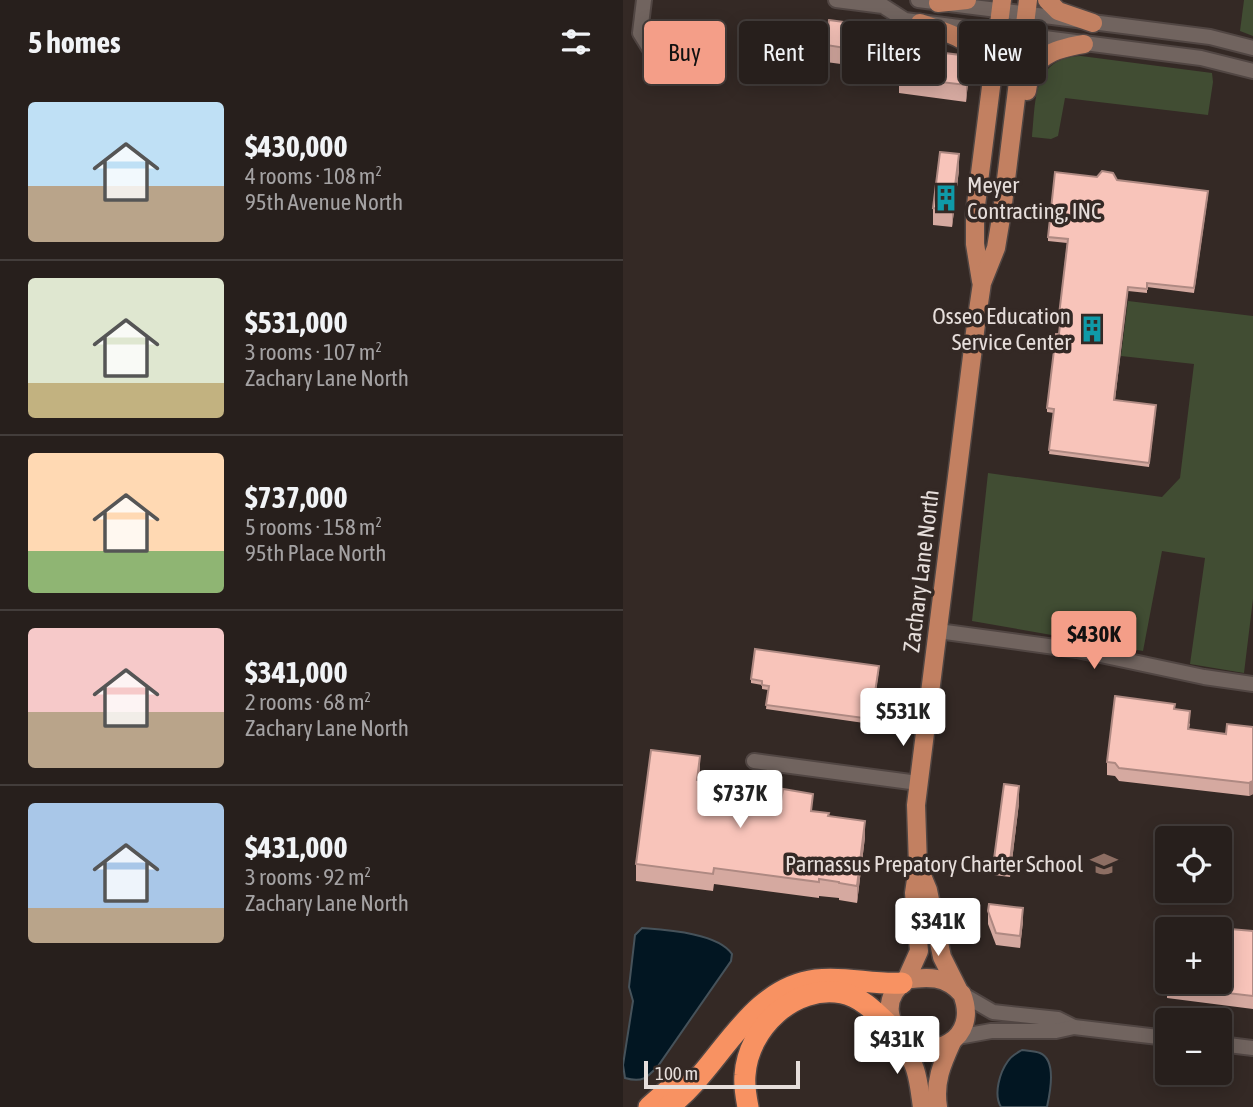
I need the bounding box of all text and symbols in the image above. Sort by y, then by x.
chip: Buy [644,21,725,84]
chip: Rent [739,21,828,84]
chip: Filters [842,21,945,84]
chip: New [959,21,1046,84]
icon: filters [557,23,595,61]
text: 5 homes [28,25,121,59]
text: $430,000 [245,129,348,163]
icon: home [84,130,168,214]
text: 4 rooms · 108 m² [245,163,382,189]
place label: Meyer Contracting, INC [967,172,1101,224]
building icon: Meyer Contracting, INC [931,183,961,213]
text: 95th Avenue North [245,189,403,215]
place label: Osseo Education Service Center [932,303,1072,355]
text: $531,000 [245,305,348,339]
icon: home [84,306,168,390]
building icon: Osseo Education Service Center [1077,314,1107,344]
text: 3 rooms · 107 m² [245,339,382,365]
text: Zachary Lane North [245,365,409,391]
text: $737,000 [245,480,348,514]
icon: home [84,481,168,565]
street label: Zachary Lane North [898,488,944,654]
text: 5 rooms · 158 m² [245,514,382,540]
text: 95th Place North [245,540,386,566]
pin: $430K [1045,612,1143,671]
text: $430K [1067,621,1121,647]
text: $341,000 [245,655,348,689]
icon: home [84,656,168,740]
pin: $531K [854,688,952,748]
text: 2 rooms · 68 m² [245,689,371,715]
text: $531K [876,698,930,724]
text: Zachary Lane North [245,715,409,741]
pin: $737K [691,770,789,830]
text: $737K [713,780,767,806]
map controls [1155,826,1232,1085]
button: locate [1155,826,1232,903]
text: $431,000 [245,830,348,864]
icon: home [84,831,168,915]
school or university icon: Parnassus Prepatory Charter School [1089,849,1119,879]
place label: Parnassus Prepatory Charter School [785,851,1083,877]
text: 3 rooms · 92 m² [245,864,371,890]
text: Zachary Lane North [245,890,409,916]
pin: $341K [889,898,987,958]
text: $341K [911,908,965,934]
button: + [1155,917,1232,994]
button: − [1155,1008,1232,1085]
pin: $431K [848,1016,946,1076]
text: $431K [870,1026,924,1052]
scale bar [644,1058,800,1090]
text: 100 m [655,1062,698,1084]

